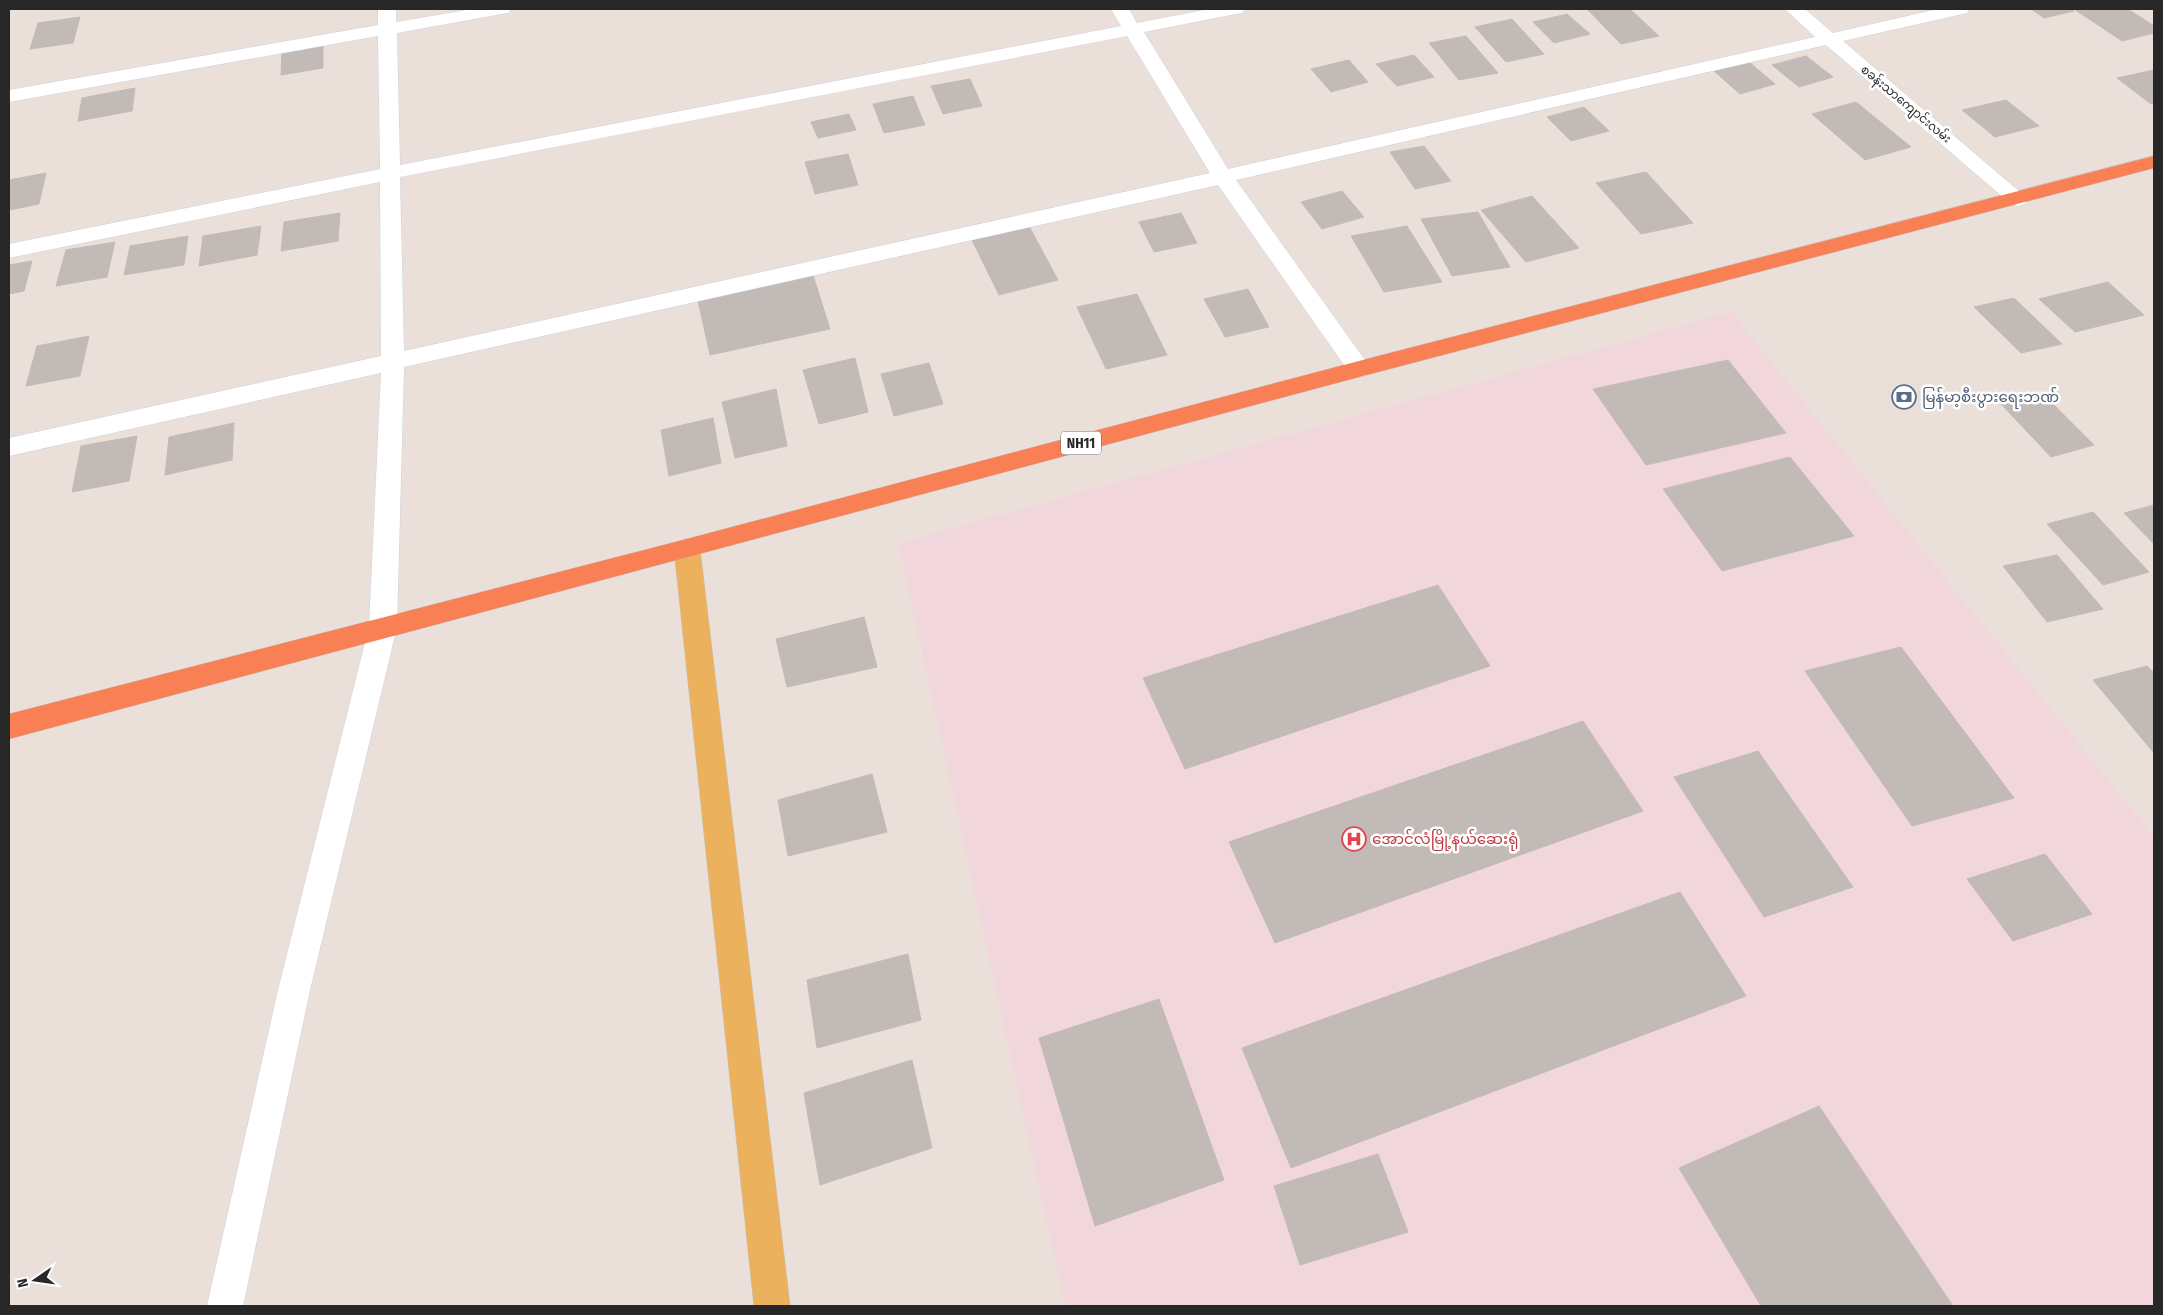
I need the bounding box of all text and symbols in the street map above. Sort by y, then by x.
street label: စခန်းသာကျောင်းလမ်း [1856,61,1955,148]
bank icon: မြန်မာ့စီးပွားရေးဘဏ် [1891,384,1917,410]
place label: မြန်မာ့စီးပွားရေးဘဏ် [1922,387,2059,409]
road number: NH11 [1061,432,1101,454]
hospital icon: ‌အောင်လံမြို့နယ်ဆေးရုံ [1341,826,1367,852]
place label: ‌အောင်လံမြို့နယ်ဆေးရုံ [1372,829,1518,851]
north arrow [10,1255,60,1305]
text: N [14,1277,32,1289]

